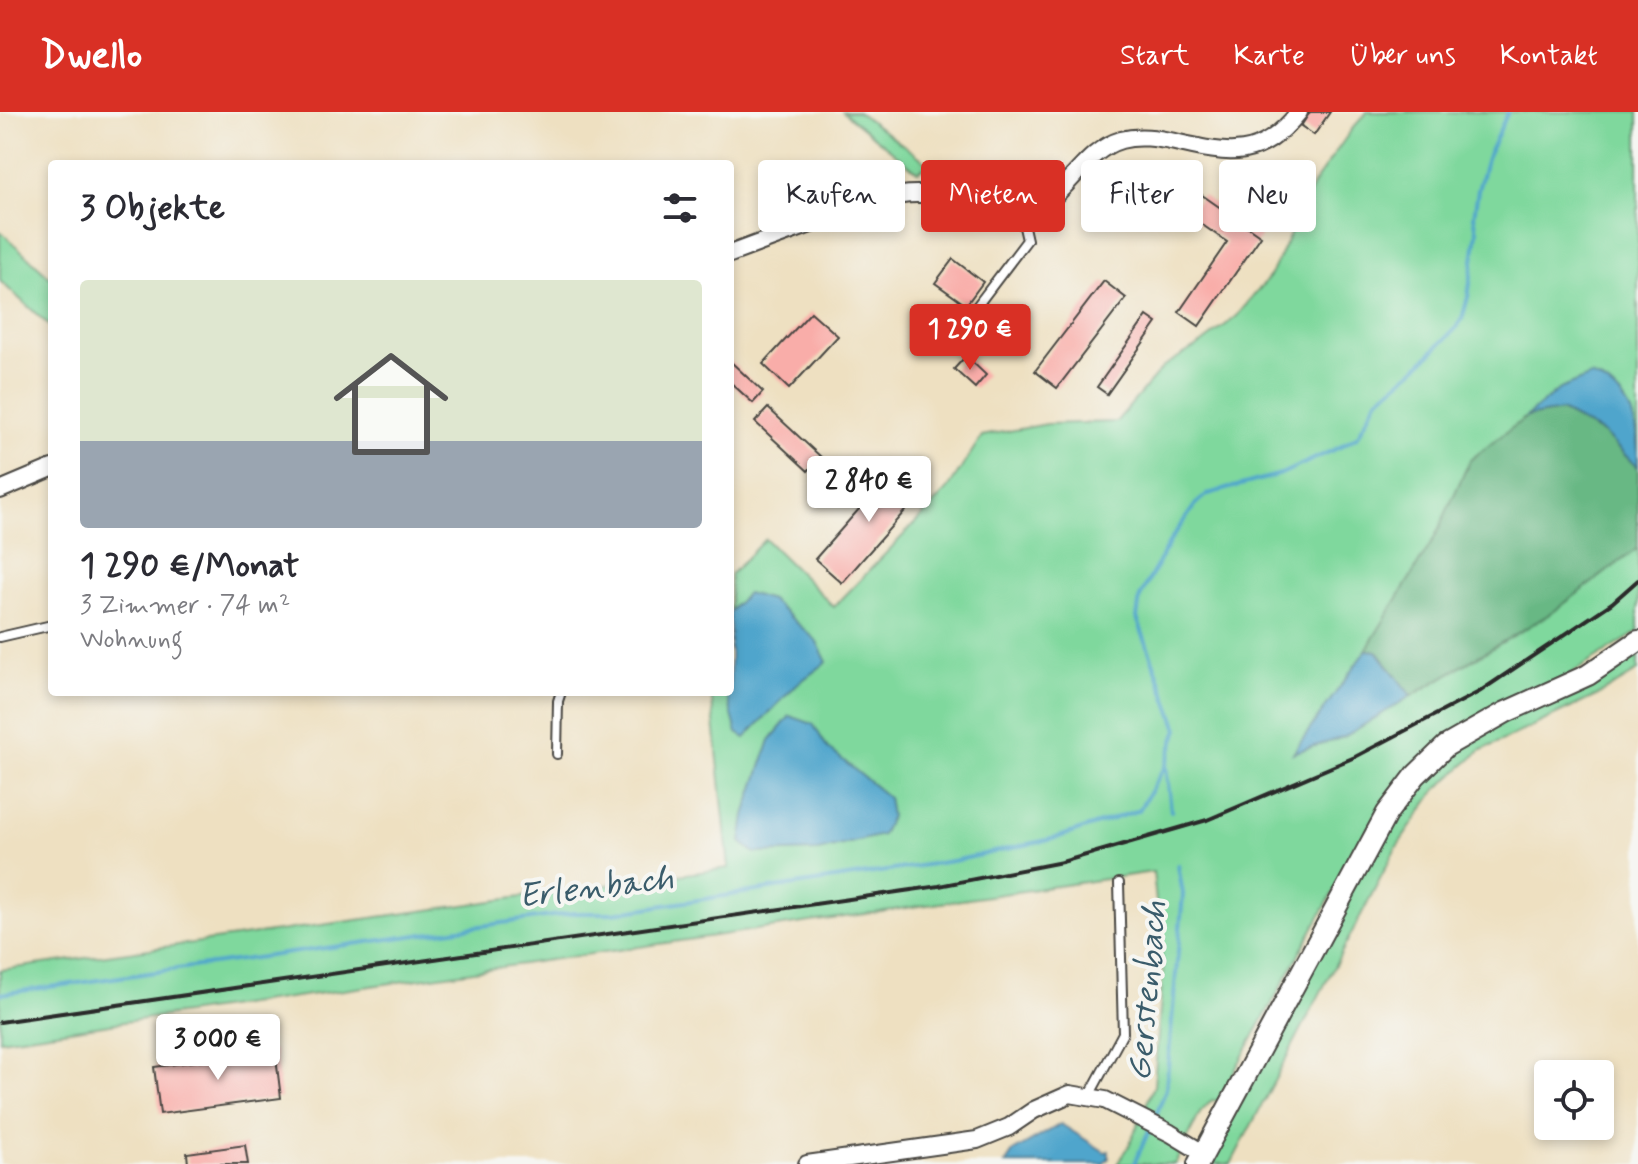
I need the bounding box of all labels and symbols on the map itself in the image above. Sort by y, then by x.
pin: 1 290 € [896,304,1044,372]
pin: 2 840 € [795,456,943,524]
water label: Erlenbach [516,856,676,920]
water label: Gerstenbach [1118,899,1178,1083]
pin: 3 000 € [144,1014,292,1082]

